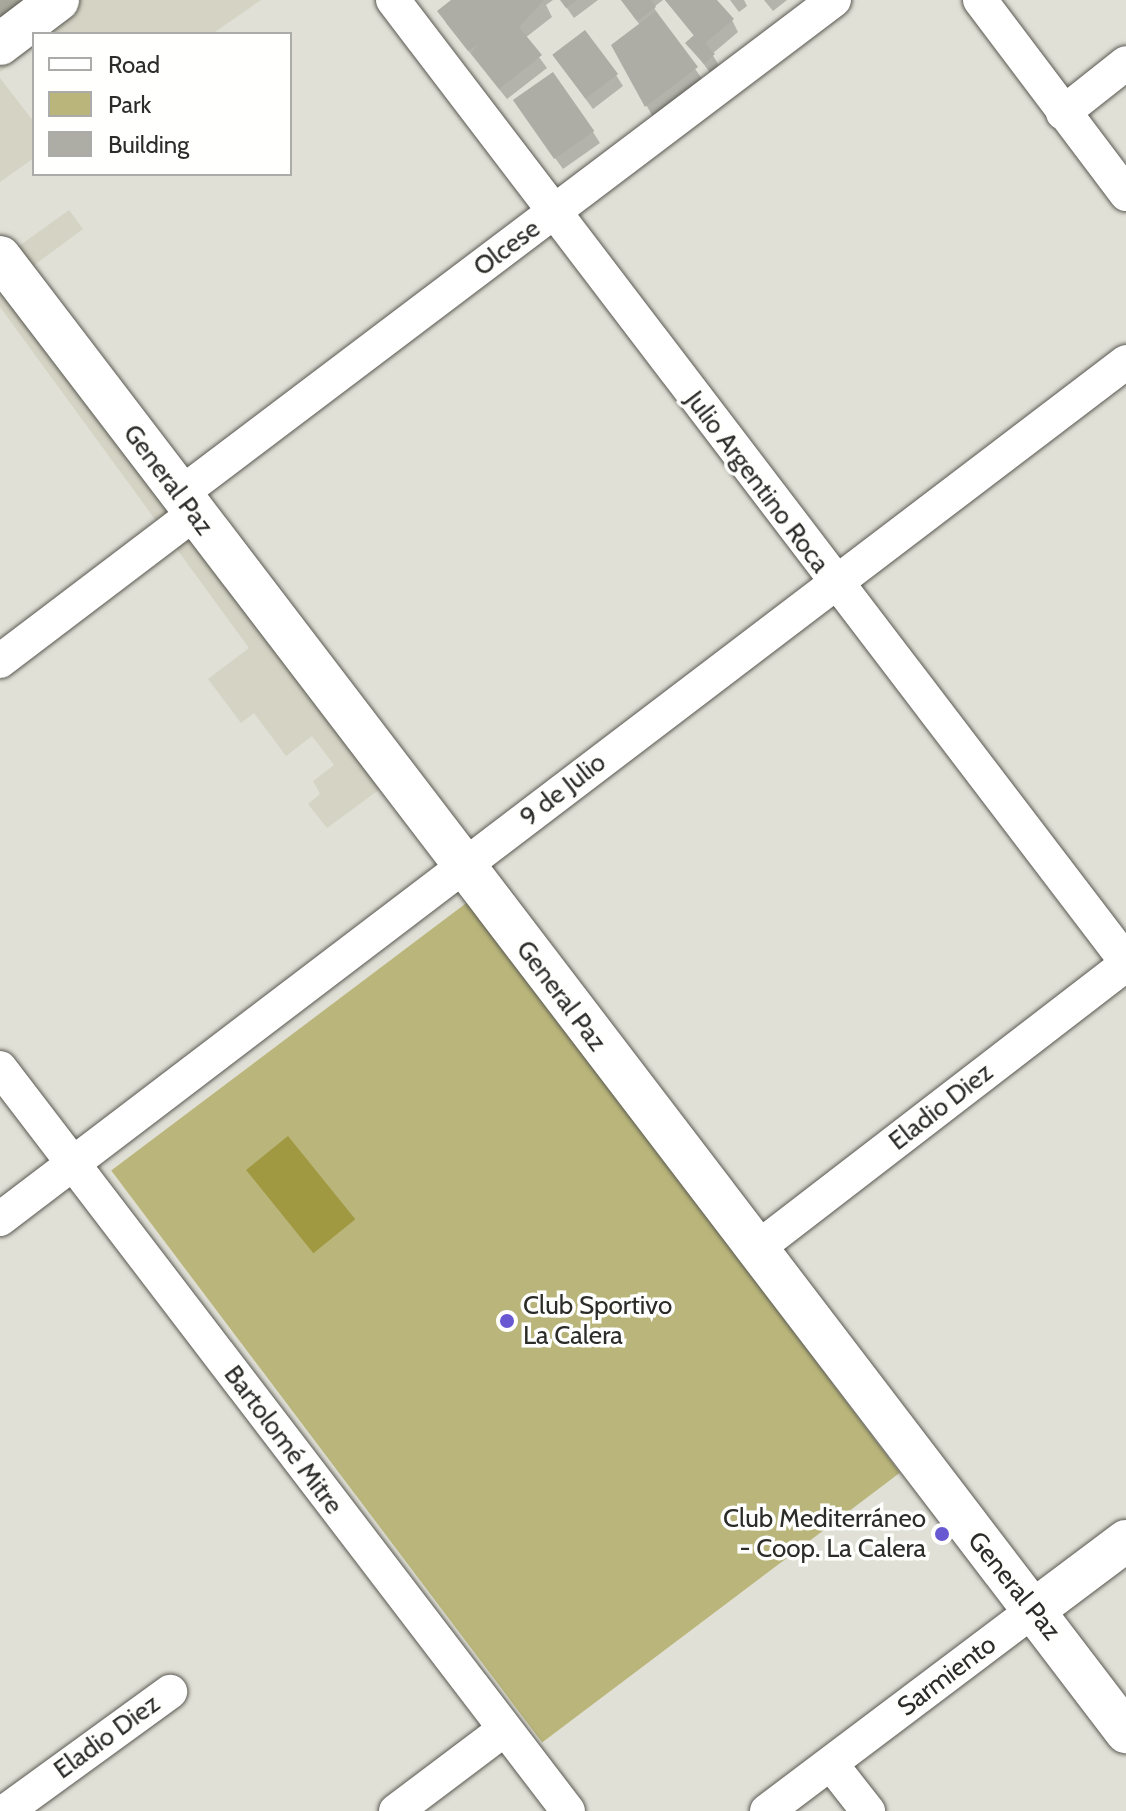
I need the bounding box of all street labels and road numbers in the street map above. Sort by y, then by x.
street label: Olcese [468,213,546,283]
street label: Julio Argentino Roca [679,385,835,579]
street label: General Paz [116,419,220,541]
street label: 9 de Julio [514,747,612,833]
street label: General Paz [509,935,613,1057]
street label: Eladio Diez [883,1057,999,1157]
street label: Bartolomé Mitre [217,1360,349,1520]
street label: General Paz [961,1526,1067,1646]
street label: Sarmiento [892,1629,1002,1723]
street label: Eladio Diez [48,1688,166,1786]

